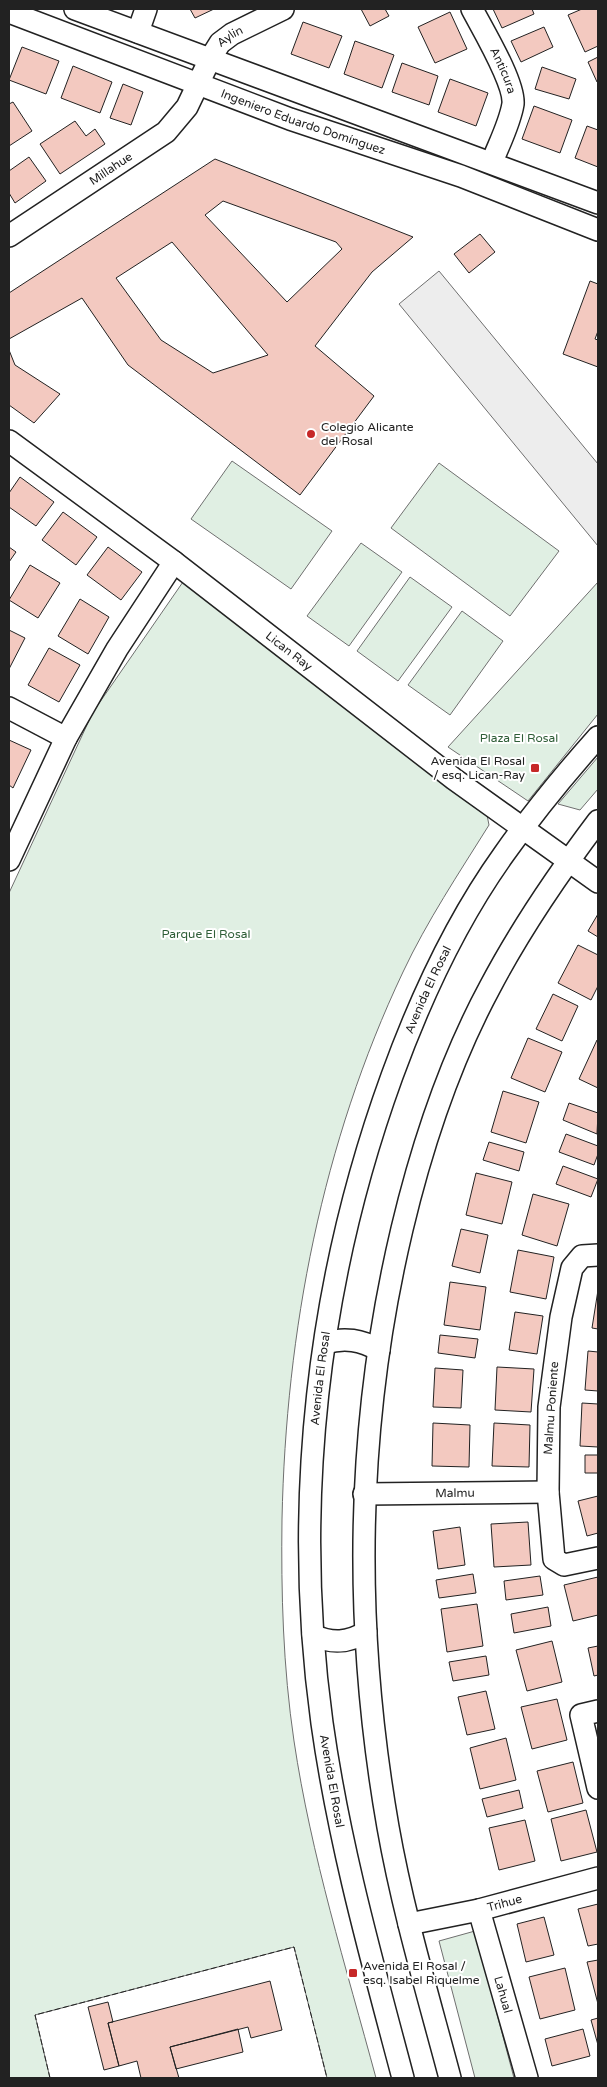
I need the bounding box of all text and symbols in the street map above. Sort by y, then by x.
street label: Aylin [214,23,245,50]
street label: Anticura [487,45,519,95]
street label: Ingeniero Eduardo Domínguez [219,86,387,157]
street label: Millahue [87,149,135,188]
place label: Colegio Alicante del Rosal [321,420,414,448]
marker: Colegio Alicante del Rosal [305,428,317,440]
street label: Lican Ray [263,629,315,674]
park label: Plaza El Rosal [480,731,558,745]
place label: Avenida El Rosal / esq. Lican-Ray [431,754,526,782]
marker: Avenida El Rosal / esq. Lican-Ray [529,762,541,774]
park label: Parque El Rosal [162,927,250,941]
street label: Avenida El Rosal [402,944,454,1036]
street label: Avenida El Rosal [308,1330,333,1426]
street label: Malmu Poniente [541,1361,561,1455]
street label: Malmu [435,1486,475,1500]
street label: Avenida El Rosal [317,1733,347,1829]
street label: Trihue [486,1892,524,1914]
place label: Avenida El Rosal / esq. Isabel Riquelme [363,1959,480,1987]
marker: Avenida El Rosal / esq. Isabel Riquelme [347,1967,359,1979]
street label: Lahual [491,1974,515,2015]

